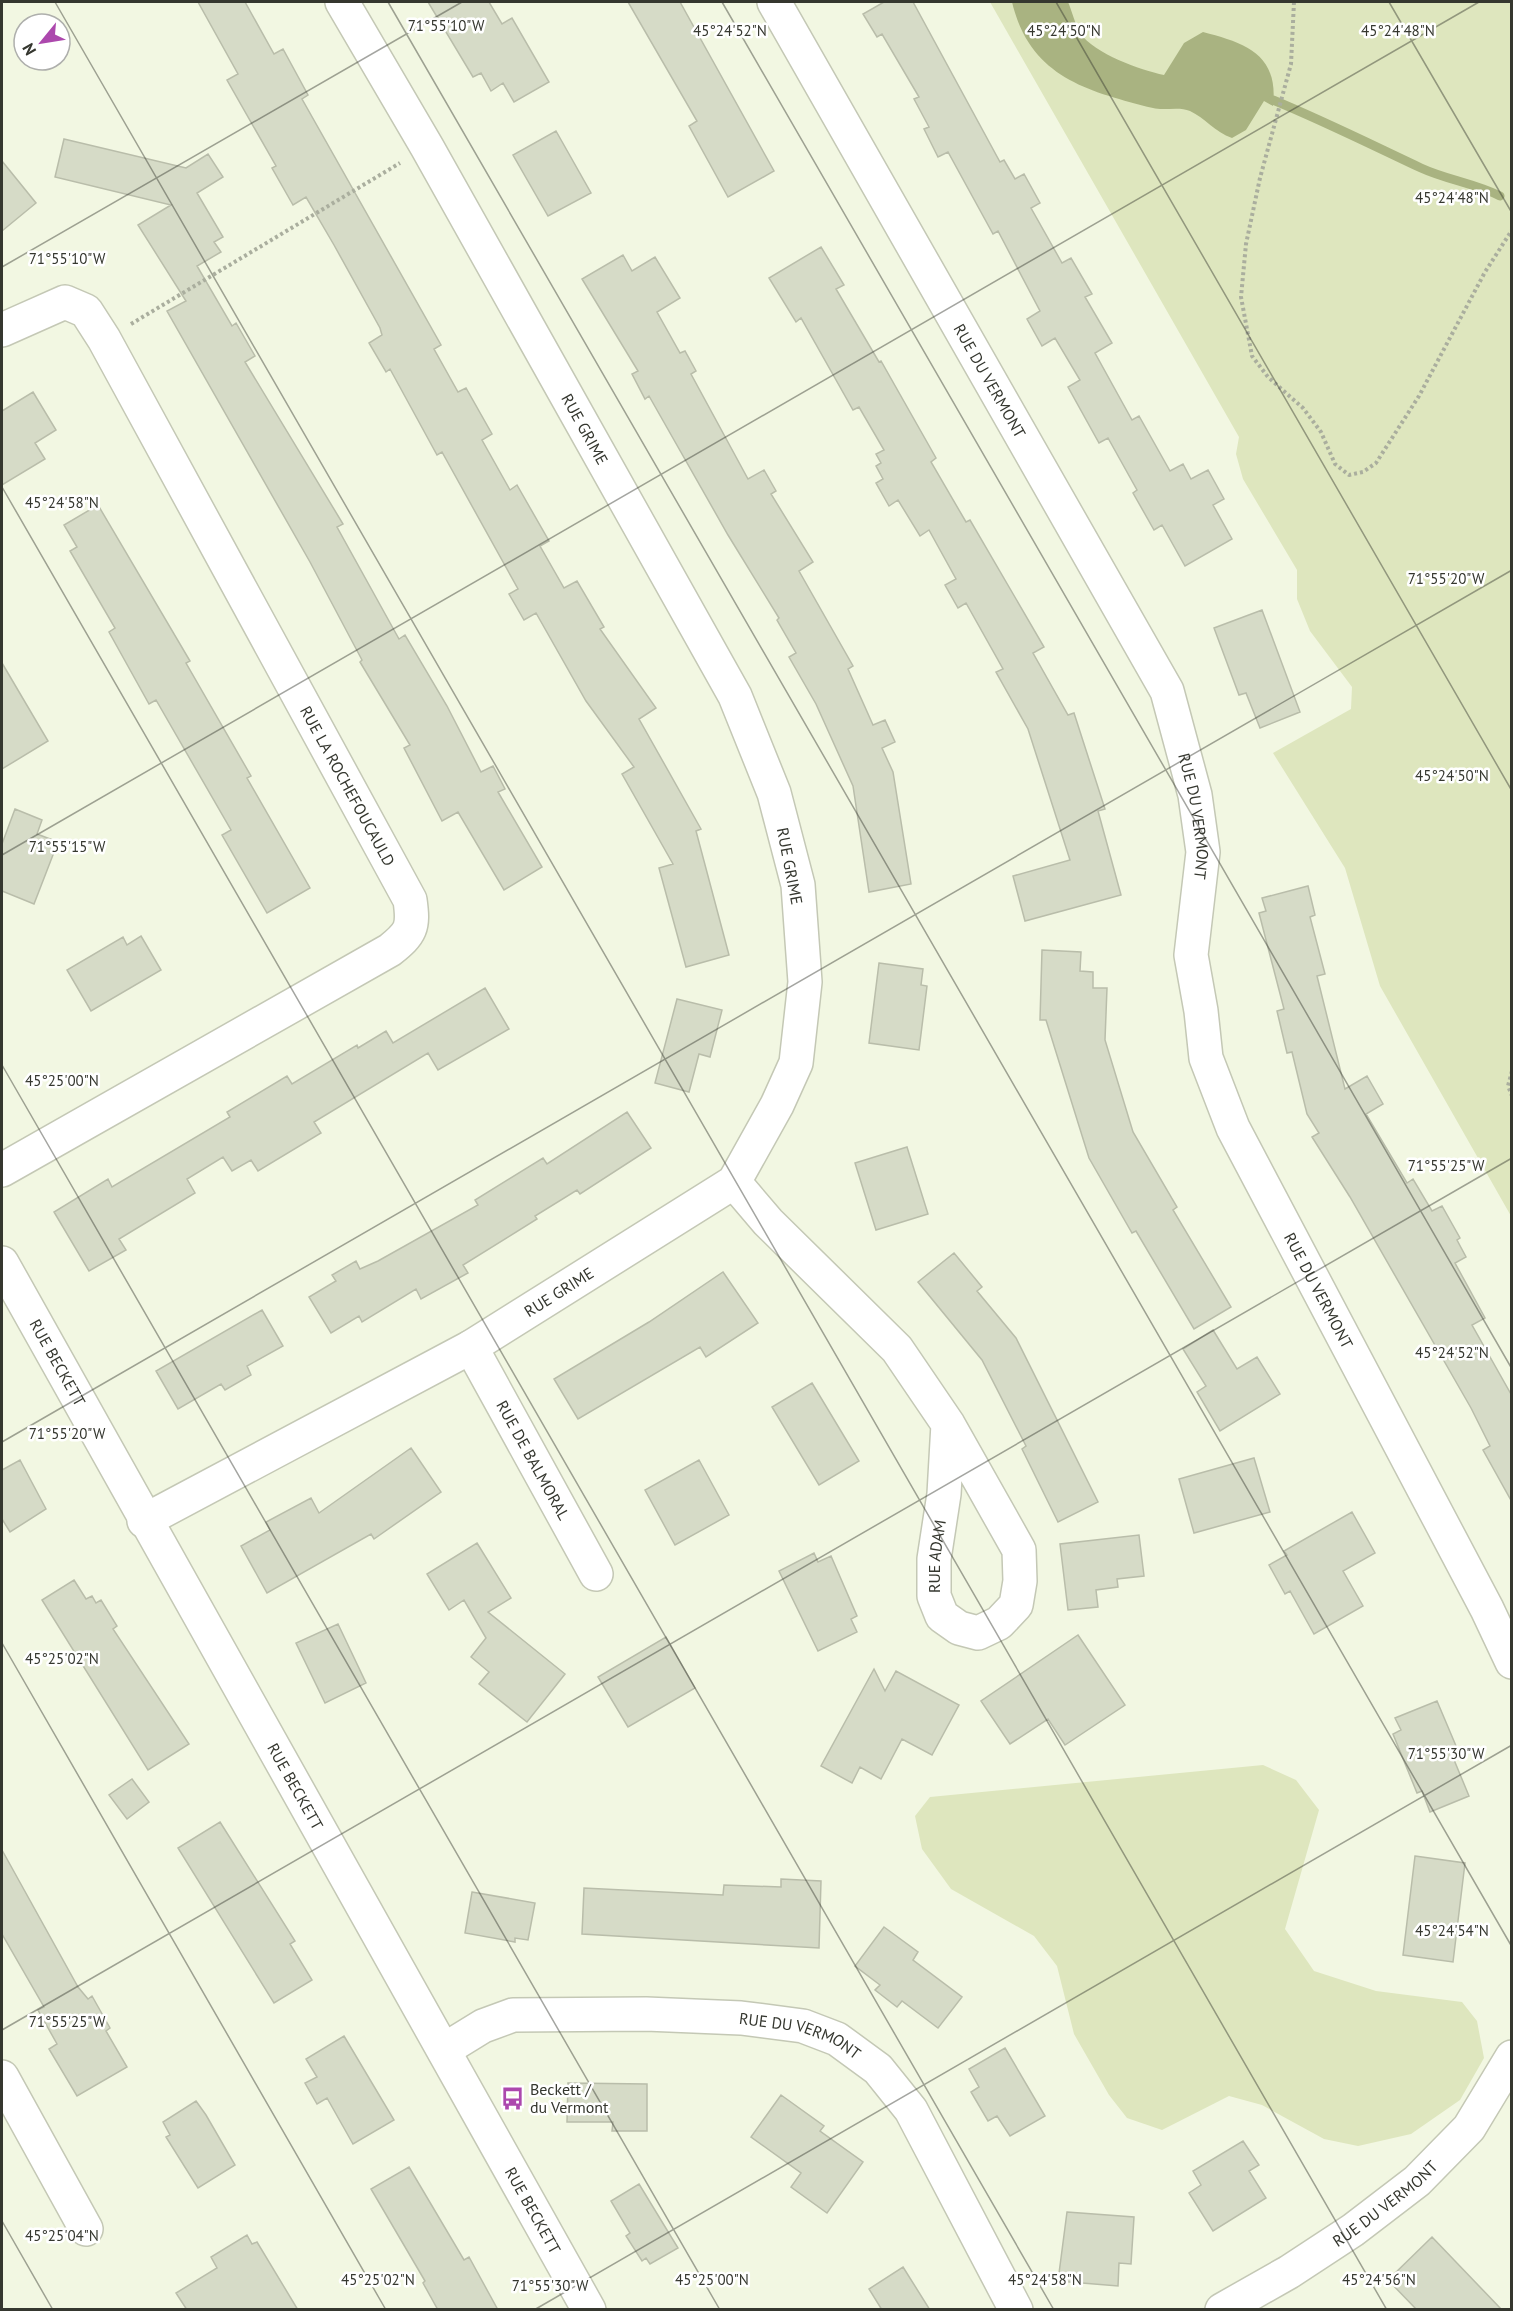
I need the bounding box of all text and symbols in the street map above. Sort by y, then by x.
north arrow [12,12,72,72]
text: 71°55'10"W [408,16,485,35]
text: 45°24'52"N [693,21,767,40]
text: 45°24'50"N [1027,21,1101,40]
text: 45°24'48"N [1361,21,1435,40]
text: N [18,40,40,59]
text: 45°24'48"N [1415,188,1489,207]
text: 71°55'10"W [29,249,106,268]
street label: RUE DU VERMONT [950,320,1030,441]
street label: RUE GRIME [557,390,613,468]
text: 45°24'58"N [25,493,99,512]
text: 71°55'20"W [1408,569,1485,588]
street label: RUE LA ROCHEFOUCAULD [296,702,399,869]
street label: RUE DU VERMONT [1174,751,1213,881]
text: 45°24'50"N [1415,766,1489,785]
street label: RUE GRIME [773,826,807,906]
text: 71°55'15"W [29,837,106,856]
text: 45°25'00"N [25,1071,99,1090]
text: 71°55'25"W [1408,1156,1485,1175]
street label: RUE DU VERMONT [1280,1229,1358,1352]
street label: RUE GRIME [520,1263,597,1321]
street label: RUE BECKETT [25,1316,90,1409]
text: 45°24'52"N [1415,1343,1489,1362]
street label: RUE DE BALMORAL [492,1397,574,1523]
text: 71°55'20"W [29,1424,106,1443]
street label: RUE ADAM [924,1518,950,1593]
text: 45°25'02"N [25,1649,99,1668]
street label: RUE BECKETT [263,1739,328,1833]
text: 71°55'30"W [1408,1744,1485,1763]
text: 45°24'54"N [1415,1921,1489,1940]
street label: RUE DU VERMONT [738,2008,865,2063]
text: 71°55'25"W [29,2012,106,2031]
place label: Beckett / du Vermont [530,2079,609,2117]
bus stop icon: Beckett / du Vermont [499,2085,525,2111]
street label: RUE DU VERMONT [1329,2156,1442,2251]
street label: RUE BECKETT [501,2163,565,2257]
text: 45°25'04"N [25,2226,99,2245]
text: 45°25'02"N [341,2270,415,2289]
text: 45°25'00"N [675,2270,749,2289]
text: 45°24'58"N [1008,2270,1082,2289]
text: 45°24'56"N [1342,2270,1416,2289]
text: 71°55'30"W [512,2276,589,2295]

